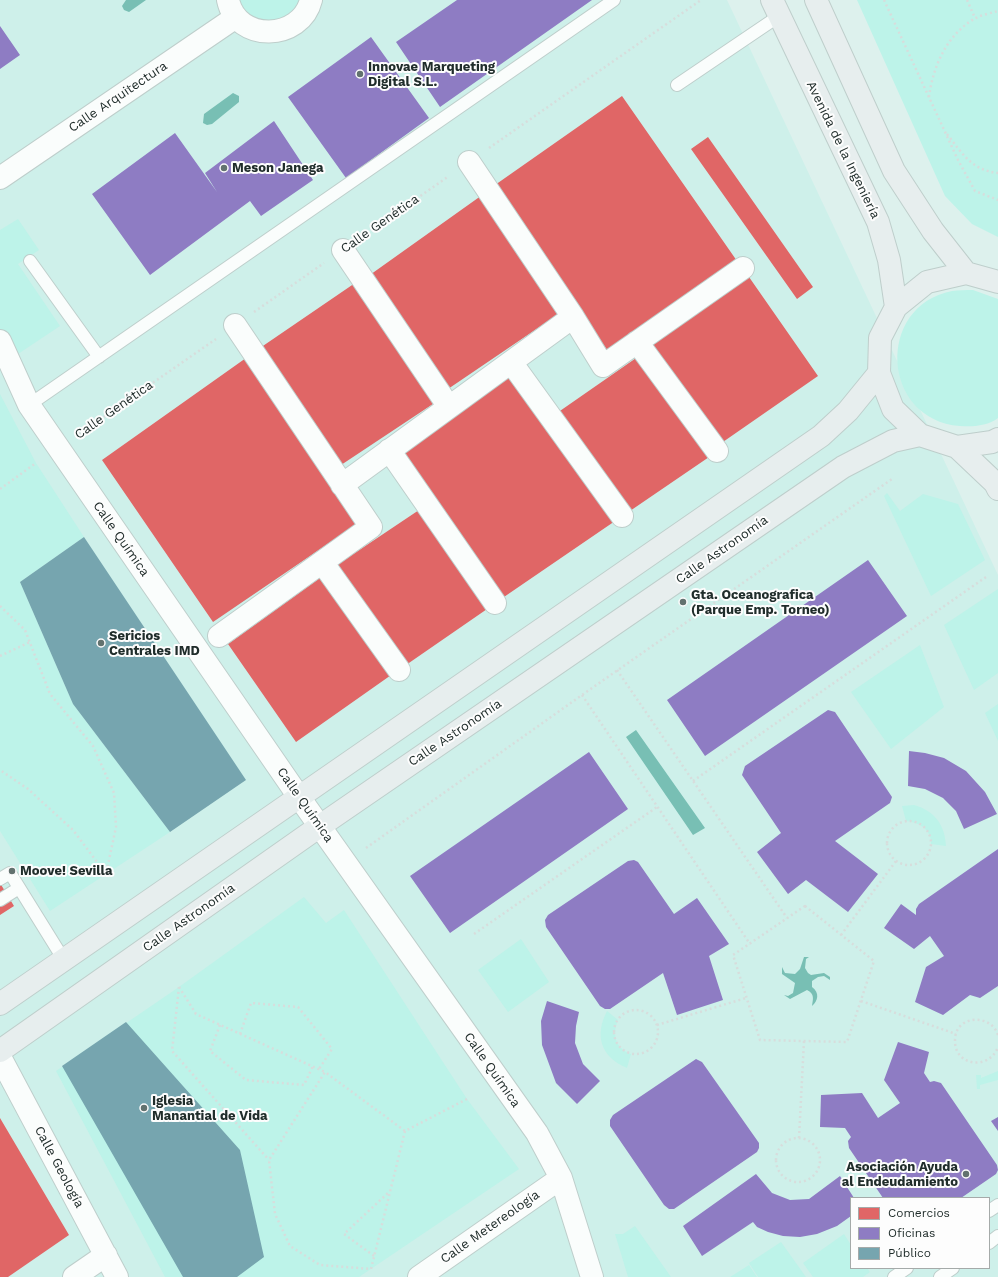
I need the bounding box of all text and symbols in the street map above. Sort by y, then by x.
street label: Calle Arquitectura [66,58,170,136]
place label: Innovae Marqueting Digital S.L. [368,59,495,90]
marker: Innovae Marqueting Digital S.L. [355,69,365,79]
street label: Avenida de la Ingeniería [803,79,883,221]
place label: Meson Janega [232,160,324,176]
marker: Meson Janega [219,163,229,173]
street label: Calle Genética [338,191,422,257]
street label: Calle Genética [72,377,156,443]
street label: Calle Química [89,499,153,579]
street label: Calle Astronomía [673,512,771,588]
place label: Gta. Oceanografica (Parque Emp. Torneo) [691,587,830,618]
marker: Gta. Oceanografica (Parque Emp. Torneo) [678,597,688,607]
place label: Sericios Centrales IMD [109,628,200,659]
marker: Sericios Centrales IMD [96,638,106,648]
street label: Calle Astronomía [405,696,505,770]
street label: Calle Química [273,765,337,845]
place label: Moove! Sevilla [20,863,112,879]
marker: Moove! Sevilla [7,866,17,876]
street label: Calle Astronomía [140,880,238,956]
street label: Calle Química [460,1030,524,1110]
place label: Iglesia Manantial de Vida [152,1093,268,1124]
marker: Iglesia Manantial de Vida [139,1103,149,1113]
street label: Calle Geología [31,1123,87,1211]
place label: Asociación Ayuda al Endeudamiento [842,1159,958,1190]
marker: Asociación Ayuda al Endeudamiento [961,1169,971,1179]
street label: Calle Metereología [437,1187,543,1267]
legend [850,1197,990,1269]
text: Comercios [888,1206,950,1220]
text: Oficinas [888,1226,935,1240]
text: Público [888,1246,931,1260]

